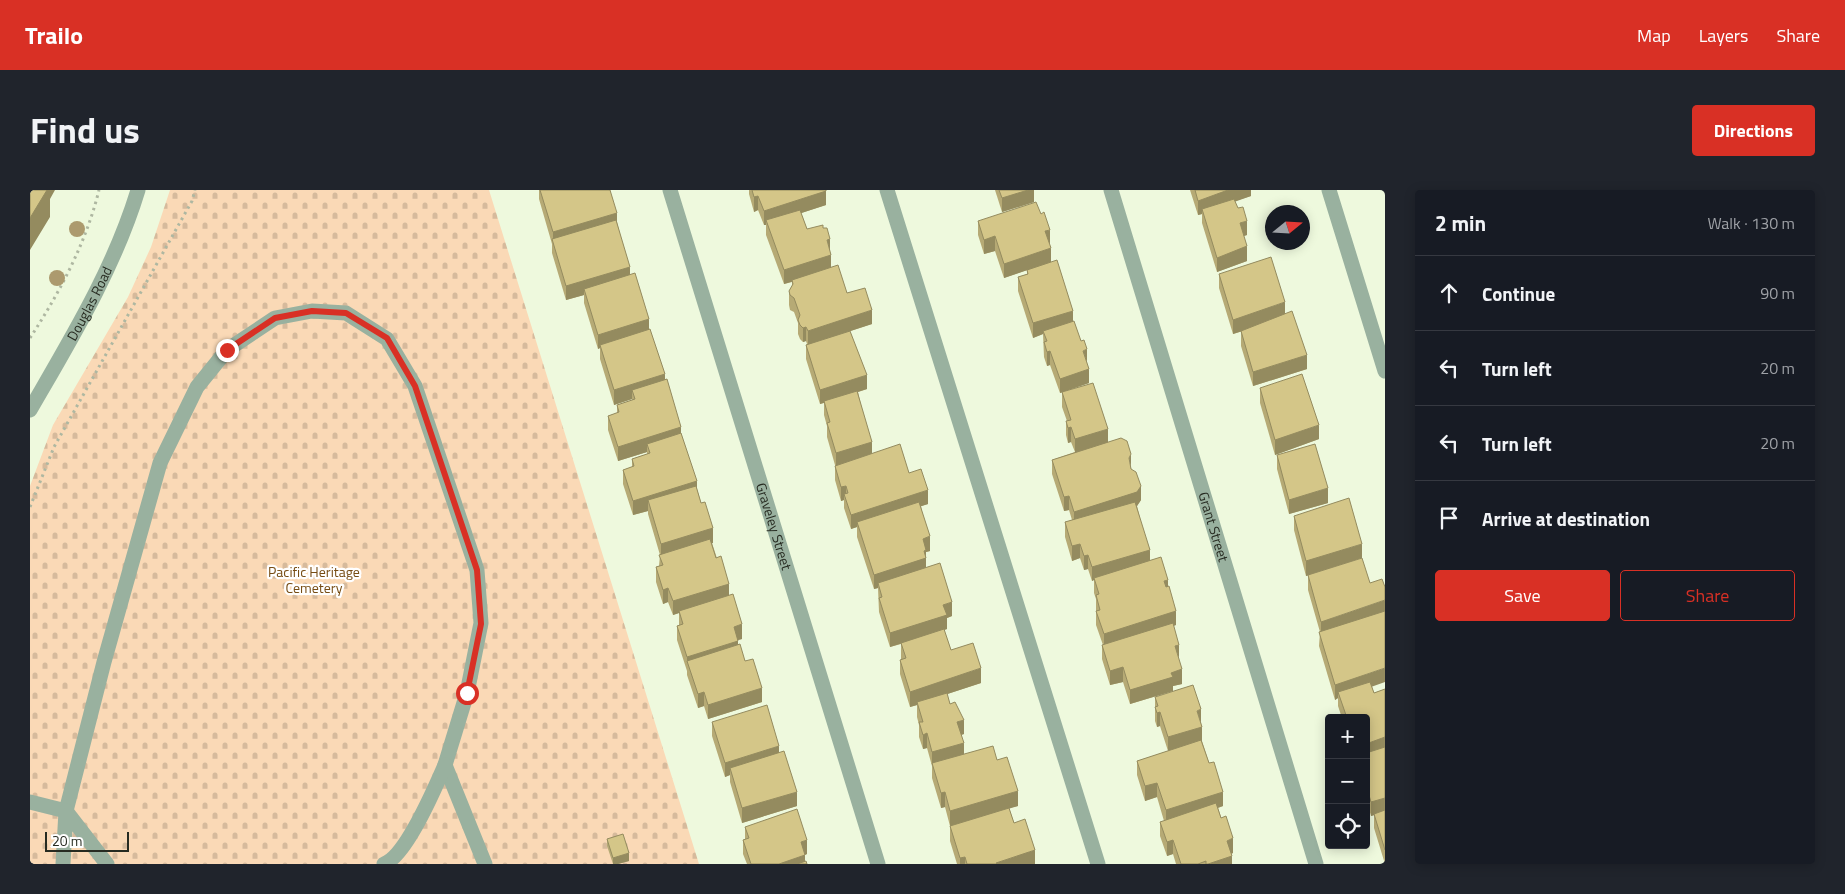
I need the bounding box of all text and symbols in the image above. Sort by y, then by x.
text: Trailo [25,17,83,53]
text: Map [1637,22,1671,49]
text: Layers [1699,22,1748,49]
text: Share [1776,22,1820,49]
text: Find us [30,103,140,157]
button: Directions [1692,105,1815,156]
north arrow [1265,205,1310,250]
text: 2 min [1435,207,1486,239]
text: Walk · 130 m [1707,211,1795,235]
street label: Douglas Road [61,263,117,344]
icon: ahead [1435,279,1463,307]
text: Continue [1482,279,1555,308]
text: 90 m [1760,281,1795,305]
route end [216,339,239,362]
icon: left [1435,354,1463,382]
text: Turn left [1482,354,1552,383]
text: 20 m [1760,356,1795,380]
icon: left [1435,429,1463,457]
text: Turn left [1482,429,1552,458]
text: 20 m [1760,431,1795,455]
street label: Graveley Street [751,480,798,573]
street label: Grant Street [1193,489,1234,564]
icon: arrive [1435,504,1463,532]
text: Arrive at destination [1482,504,1650,533]
park label: Pacific Heritage Cemetery [268,561,360,598]
button: Save [1435,570,1610,621]
button: Share [1620,570,1795,621]
route start [456,682,479,705]
map controls [1325,714,1370,849]
button: + [1325,714,1370,759]
button: − [1325,759,1370,804]
button: locate [1325,804,1370,849]
scale bar [45,829,129,852]
text: 20 m [52,830,82,851]

